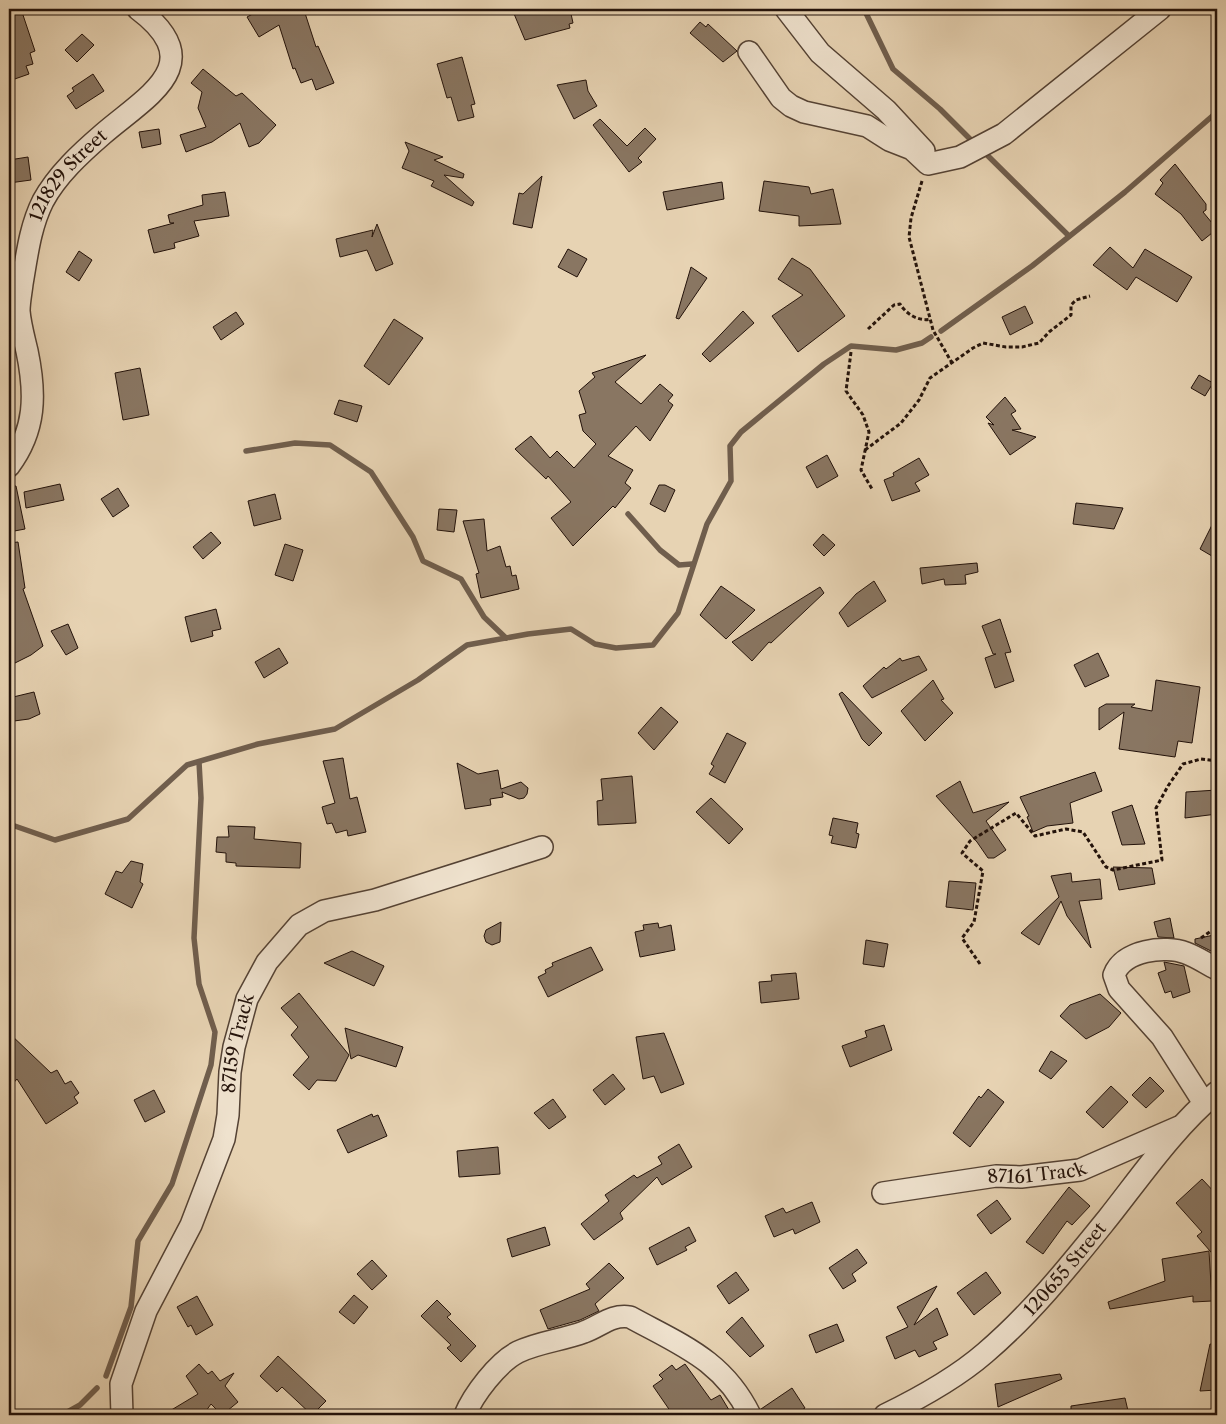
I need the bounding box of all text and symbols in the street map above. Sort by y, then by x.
street label: 121829 Street [25,124,112,224]
street label: 87159 Track [218,990,259,1094]
street label: 87161 Track [986,1157,1091,1188]
street label: 120655 Street [1019,1218,1111,1320]

